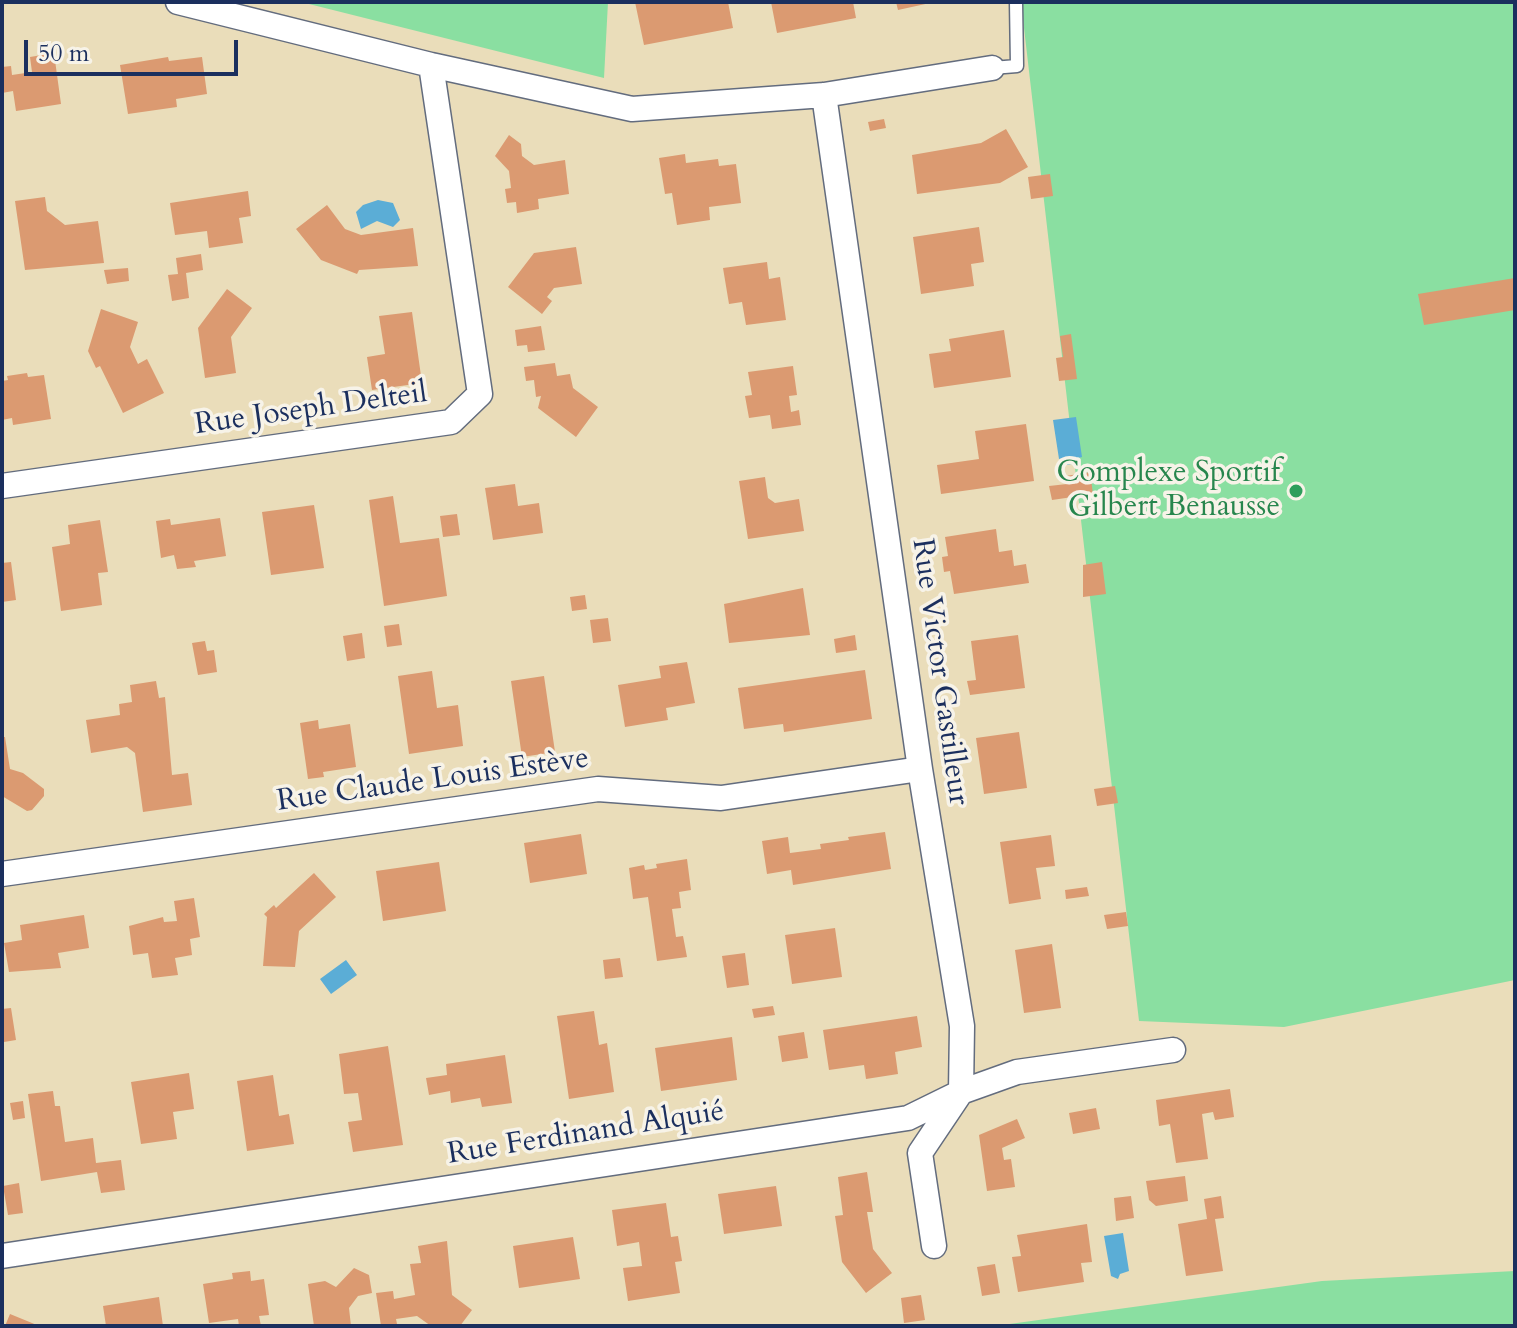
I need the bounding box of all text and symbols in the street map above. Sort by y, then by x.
scale bar [28,24,242,74]
text: 50 m [38,37,89,70]
street label: Rue Joseph Delteil [193,376,429,444]
place label: Complexe Sportif Gilbert Benausse [1056,456,1280,526]
marker: Complexe Sportif Gilbert Benausse [1287,482,1305,500]
street label: Rue Victor Gastilleur [902,536,976,808]
street label: Rue Claude Louis Estève [275,741,591,821]
street label: Rue Ferdinand Alquié [445,1094,727,1174]

